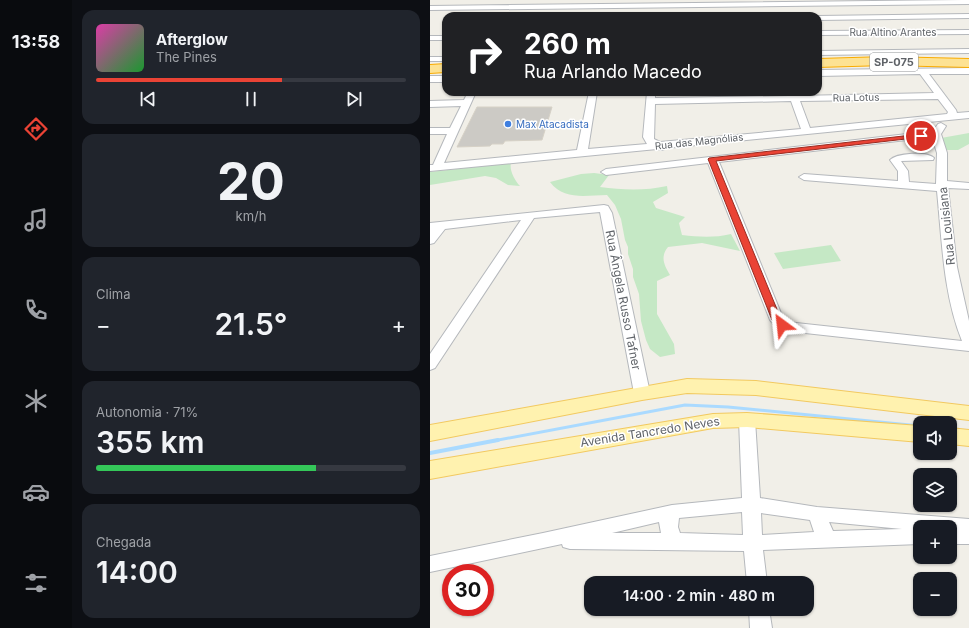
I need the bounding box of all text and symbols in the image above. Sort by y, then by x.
street label: Rua Altino Arantes [849,26,937,38]
text: 260 m [524,27,611,61]
icon: right [458,28,510,80]
text: Afterglow [156,30,228,49]
text: 13:58 [12,31,60,52]
text: The Pines [156,49,217,65]
road number: SP-075 [870,53,918,71]
text: Rua Arlando Macedo [524,61,702,82]
icon: previous [137,88,159,110]
icon: pause [240,88,262,110]
icon: next [343,88,365,110]
street label: Rua Lotus [832,91,880,103]
icon: directions [22,115,50,143]
place label: Max Atacadista [516,118,589,130]
marker: Max Atacadista [503,119,513,129]
pin [904,119,938,153]
icon: arrive [910,125,932,147]
street label: Rua das Magnólias [654,130,744,152]
text: 20 [217,150,285,213]
street label: Rua Louisiana [935,186,958,266]
icon: music [22,206,50,234]
text: km/h [236,208,266,224]
street label: Rua Ângela Russo Tafner [603,229,645,372]
text: Clima [96,286,130,302]
icon: phone [22,296,50,324]
position arrow [761,304,803,346]
text: 21.5° [214,306,288,342]
text: − [96,312,111,338]
text: + [391,312,406,338]
icon: climate [22,387,50,415]
text: Autonomia · 71% [96,404,198,420]
street label: Avenida Tancredo Neves [579,413,721,450]
map controls [913,416,957,616]
button: sound [913,416,957,460]
text: 355 km [96,424,204,460]
button: layers [913,468,957,512]
icon: car [22,478,50,506]
button: + [913,520,957,564]
text: Chegada [96,534,151,550]
text: 14:00 [96,554,178,590]
speed limit sign: 30 [442,564,494,616]
icon: filters [22,569,50,597]
button: − [913,572,957,616]
text: 14:00 · 2 min · 480 m [623,586,775,605]

